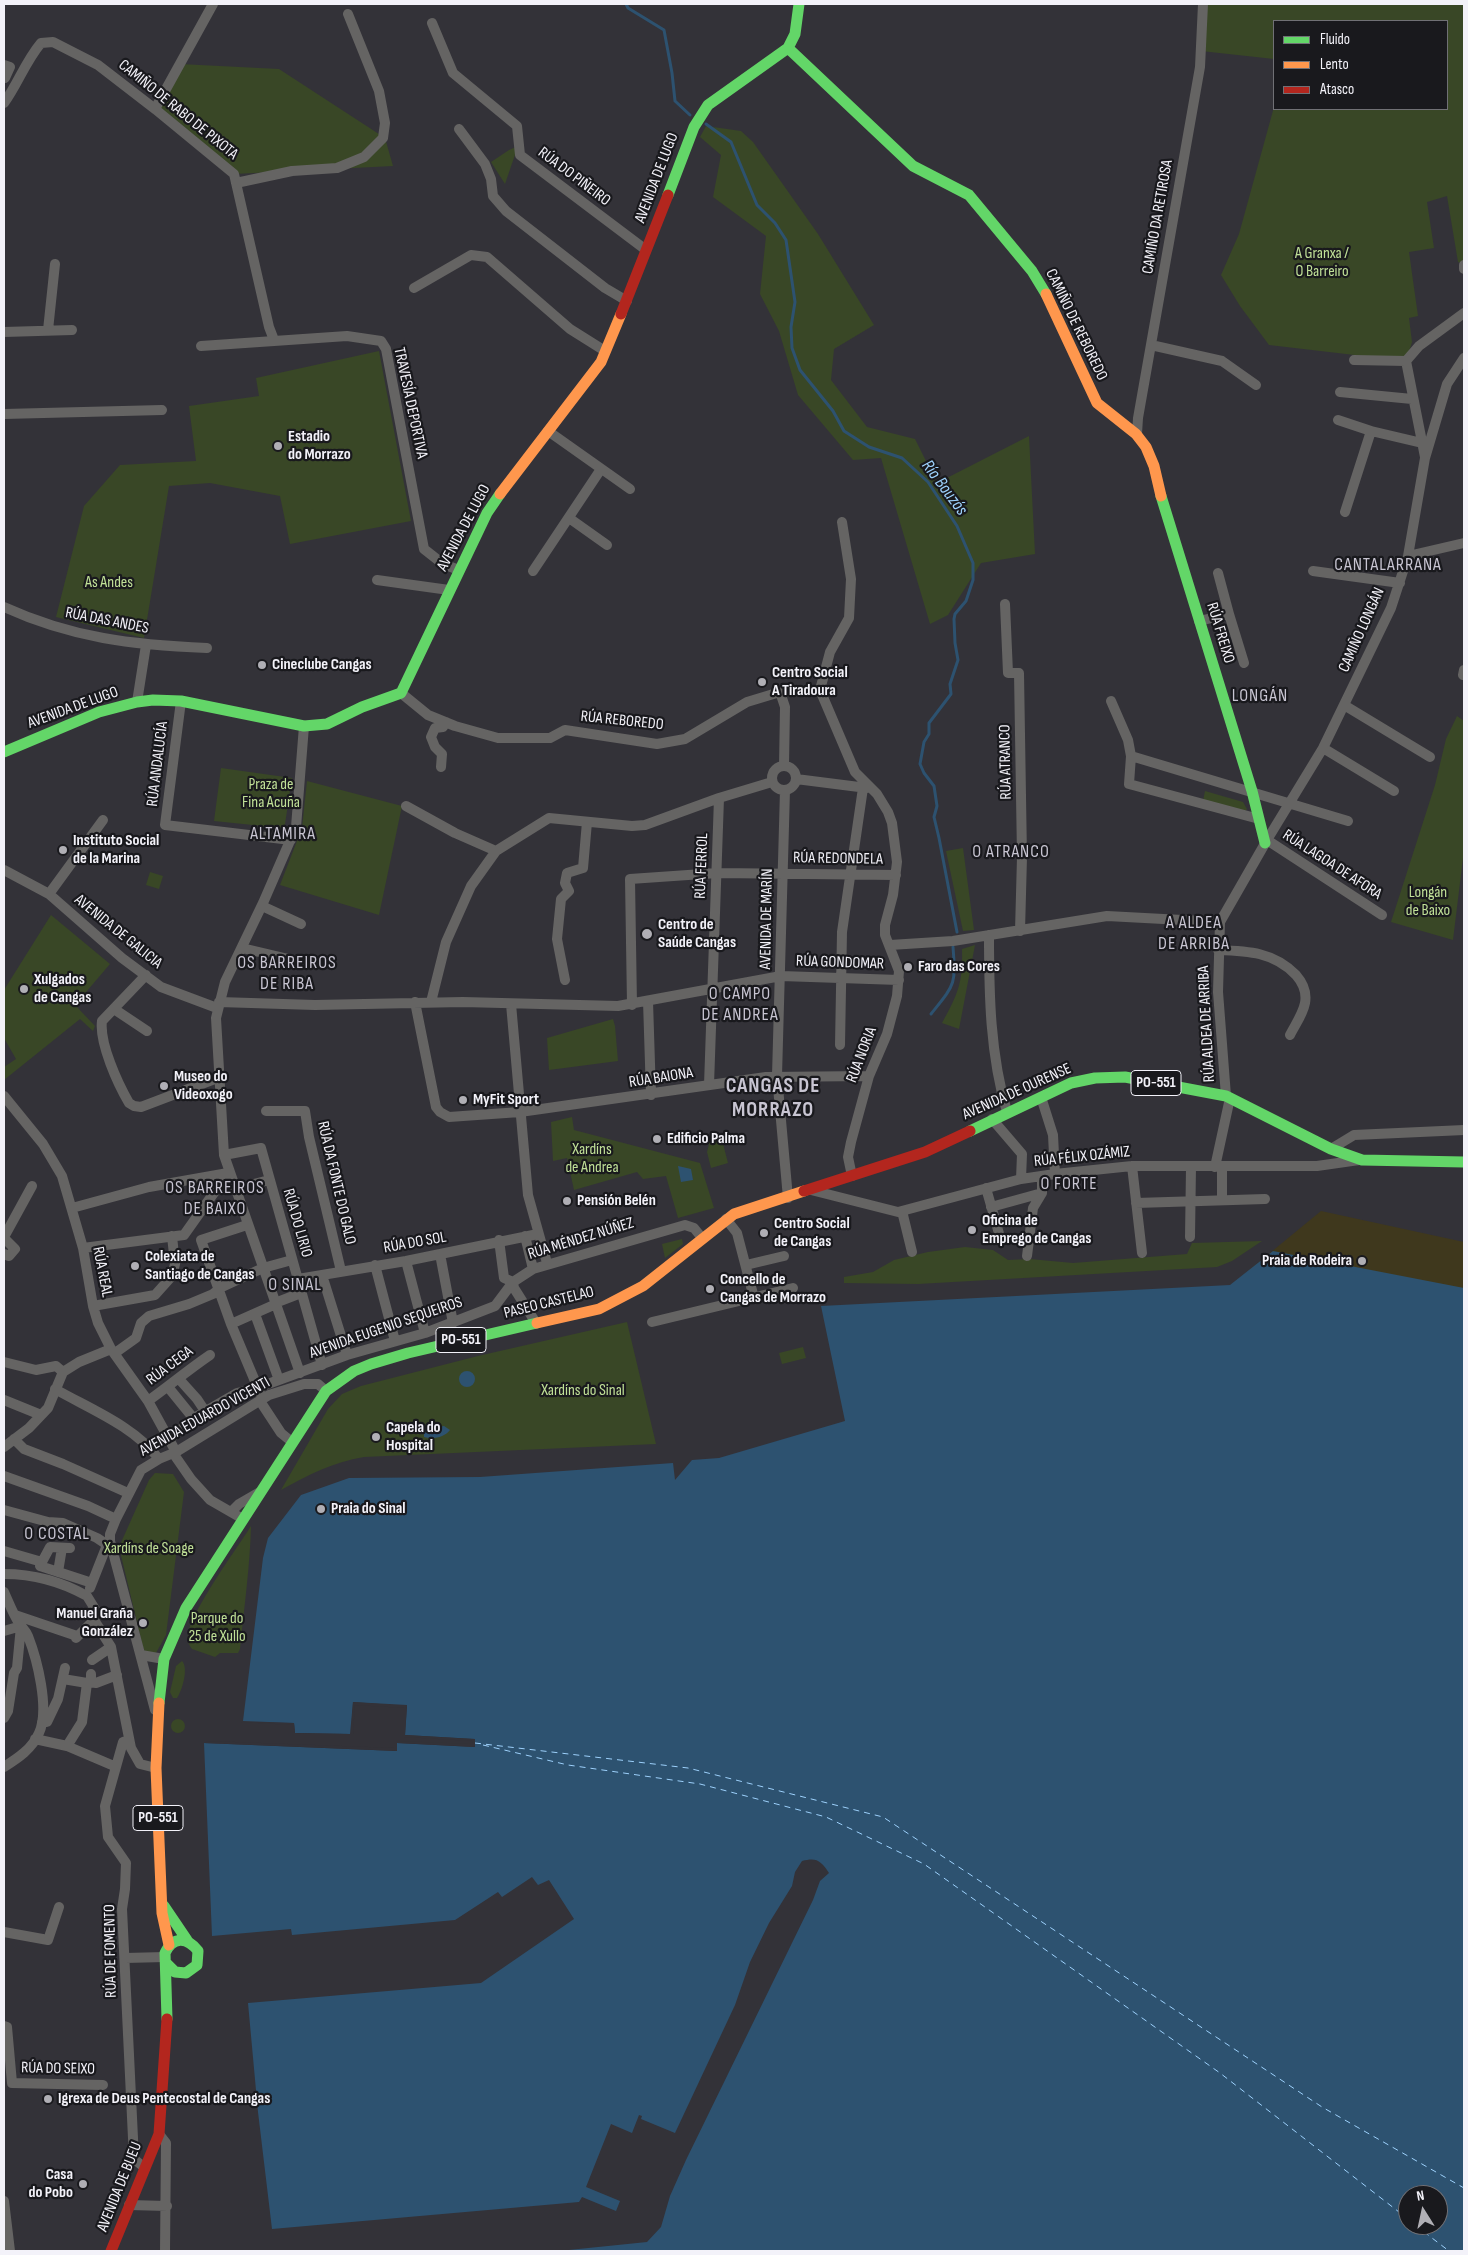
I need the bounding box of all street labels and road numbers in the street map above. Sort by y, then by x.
street label: CAMIÑO DE RABO DE PIXOTA [114,56,242,164]
street label: AVENIDA DE LUGO [631,130,683,226]
street label: RÚA DO PIÑEIRO [534,143,614,211]
street label: CAMIÑO DA RETIROSA [1139,158,1177,276]
street label: CAMIÑO DE REBOREDO [1041,266,1111,384]
street label: TRAVESÍA DEPORTIVA [389,346,431,460]
street label: AVENIDA DE LUGO [433,481,495,575]
street label: CAMIÑO LONGÁN [1335,585,1389,675]
street label: RÚA FREIXO [1202,600,1238,666]
street label: RÚA DAS ANDES [64,603,150,639]
street label: AVENIDA DE LUGO [25,683,121,733]
street label: RÚA REBOREDO [580,707,664,735]
street label: RÚA ANDALUCÍA [143,720,173,808]
street label: RÚA ATRANCO [996,724,1016,800]
street label: RÚA LAGOA DE AFORA [1279,826,1385,904]
street label: RÚA FERROL [691,833,713,899]
street label: RÚA REDONDELA [793,849,883,869]
street label: AVENIDA DE MARÍN [757,868,777,970]
street label: AVENIDA DE GALICIA [70,891,166,973]
street label: RÚA GONDOMAR [796,952,884,974]
street label: RÚA ALDEA DE ARRIBA [1194,965,1220,1083]
street label: RÚA NORIA [843,1024,881,1086]
street label: AVENIDA DE OURENSE [960,1059,1074,1125]
street label: RÚA BAIONA [628,1063,694,1093]
road number: PO-551 [1131,1070,1181,1096]
street label: RÚA DA FONTE DO GALO [312,1119,360,1247]
street label: RÚA FÉLIX OZÁMIZ [1033,1142,1131,1172]
street label: RÚA DO LIRIO [278,1186,316,1260]
street label: RÚA MÉNDEZ NÚÑEZ [526,1214,636,1264]
street label: RÚA DO SOL [382,1228,448,1258]
street label: RÚA REAL [88,1245,116,1299]
street label: PASEO CASTELAO [502,1283,596,1323]
street label: AVENIDA EUGENIO SEQUEIROS [307,1293,465,1363]
road number: PO-551 [436,1328,486,1352]
street label: RÚA CEGA [143,1342,197,1390]
street label: AVENIDA EDUARDO VICENTI [136,1373,274,1461]
road number: PO-551 [133,1806,183,1830]
street label: RÚA DE FOMENTO [101,1904,121,1998]
street label: RÚA DO SEIXO [21,2059,95,2079]
street label: AVENIDA DE BUEU [93,2139,147,2235]

